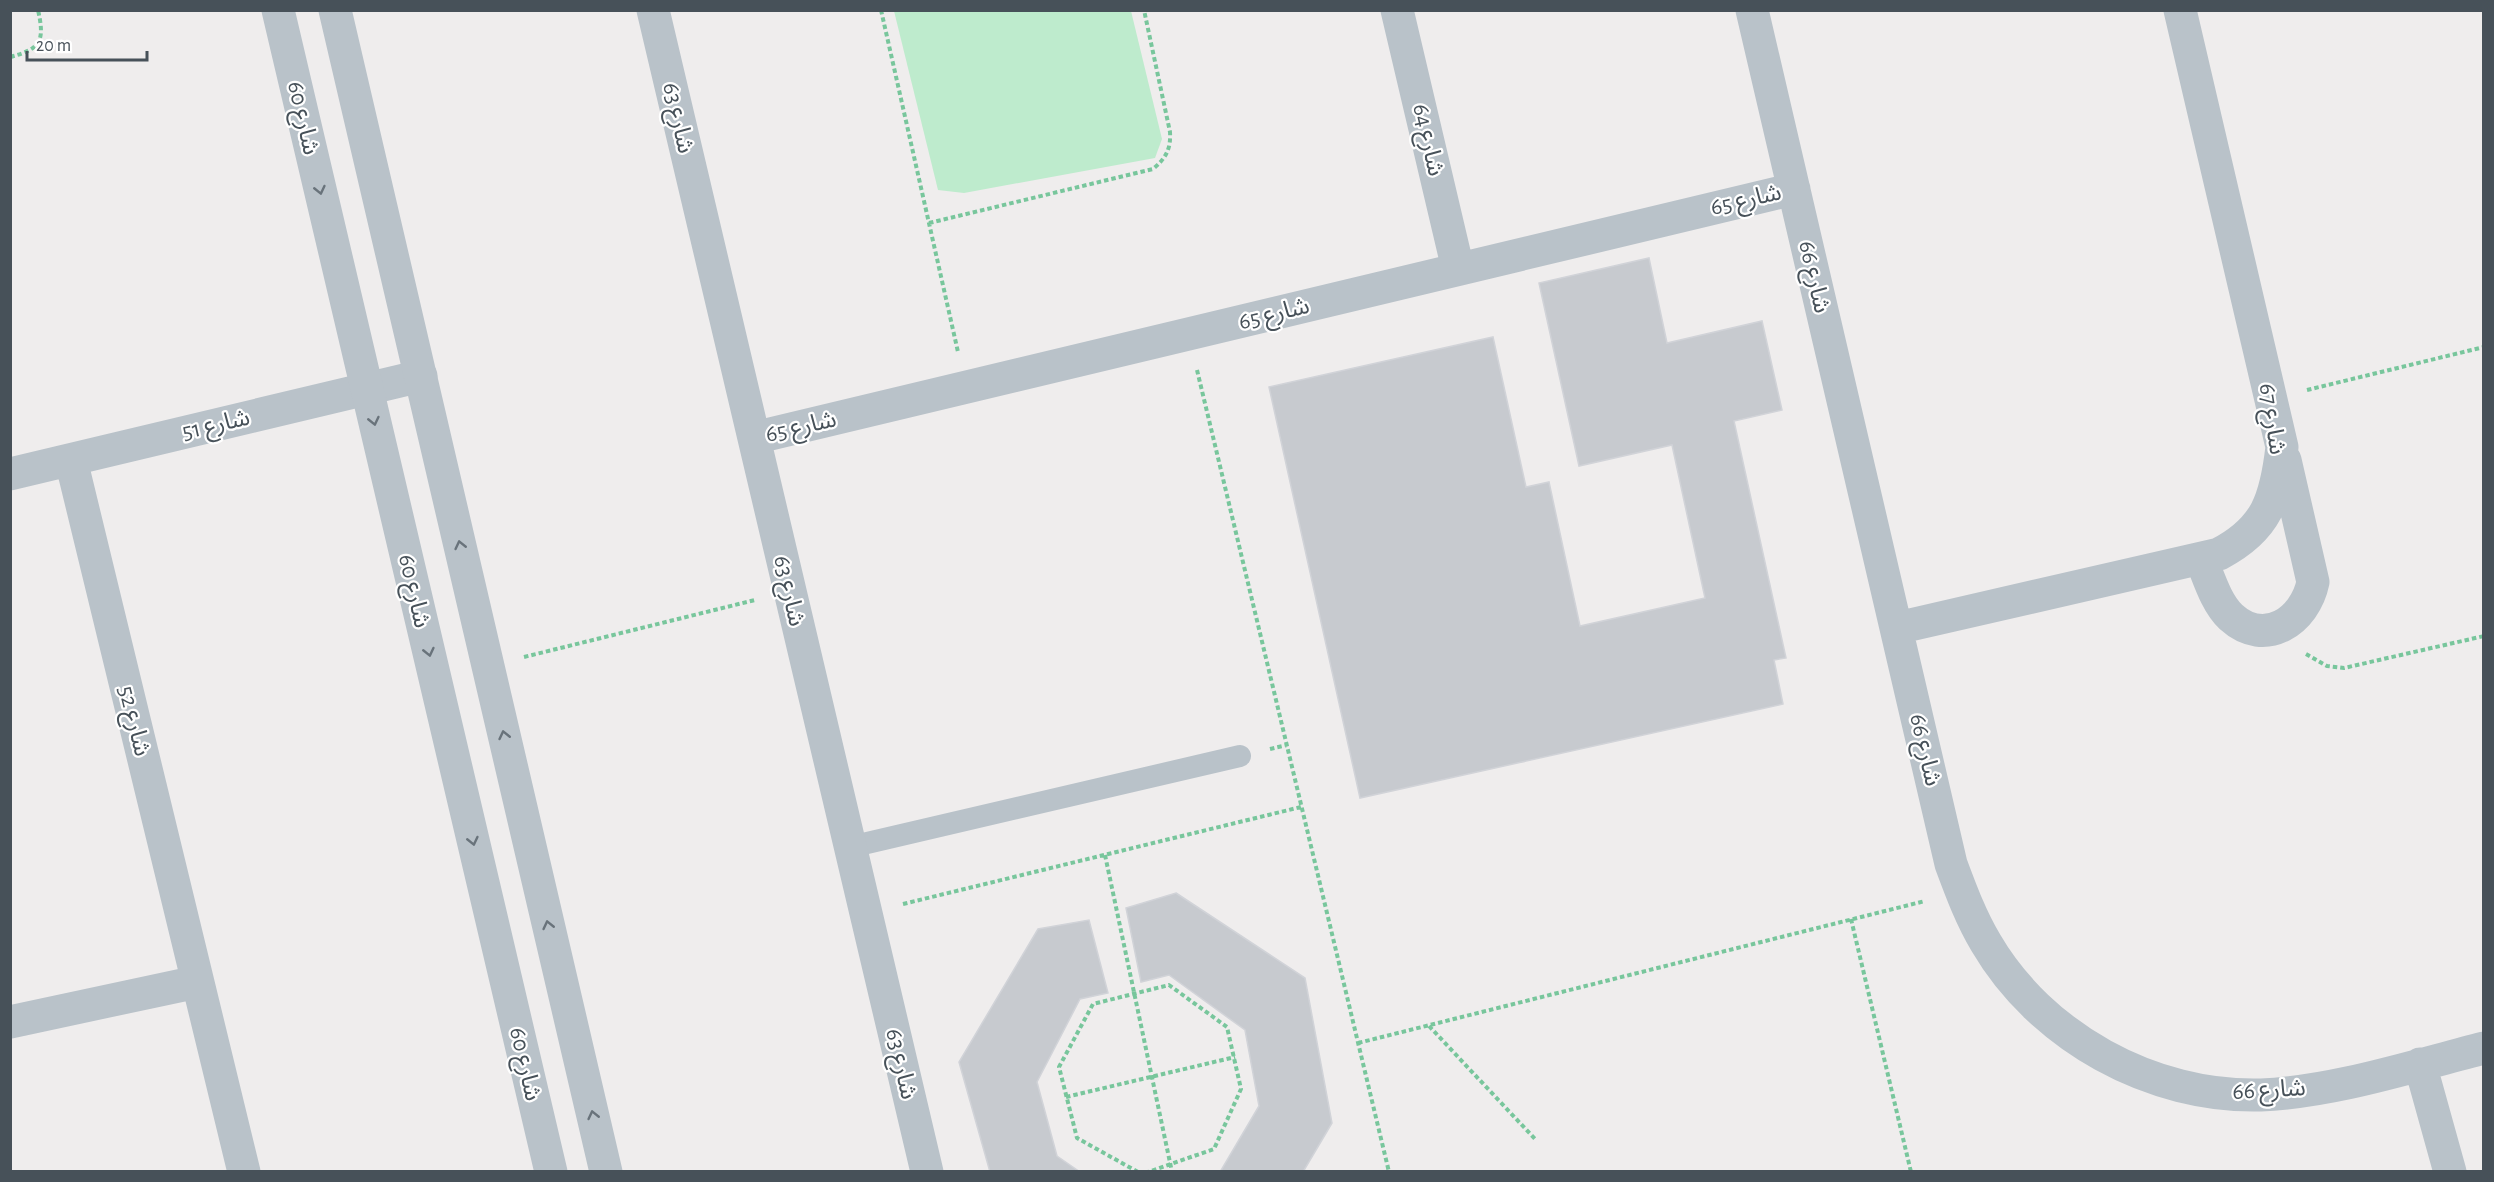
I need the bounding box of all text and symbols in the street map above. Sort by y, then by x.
scale bar [27,24,147,62]
text: 20 m [36,37,71,55]
street label: شارع 60 [279,79,323,158]
street label: شارع 63 [654,80,698,157]
street label: شارع 64 [1404,101,1448,179]
street label: شارع 65 [1708,180,1785,224]
one-way arrow [313,185,326,195]
street label: شارع 66 [1790,239,1834,316]
street label: شارع 65 [1236,294,1313,338]
street label: شارع 67 [2251,382,2289,457]
street label: شارع 51 [180,406,253,448]
street label: شارع 65 [763,407,840,451]
one-way arrow [367,416,380,426]
one-way arrow [454,540,467,550]
street label: شارع 60 [390,552,434,631]
street label: شارع 63 [765,553,809,630]
one-way arrow [421,646,434,656]
street label: شارع 52 [110,683,154,760]
street label: شارع 66 [1901,712,1945,789]
one-way arrow [498,730,511,740]
one-way arrow [466,836,479,846]
one-way arrow [543,920,556,930]
street label: شارع 60 [501,1025,545,1104]
street label: شارع 63 [877,1026,921,1103]
street label: شارع 66 [2232,1076,2306,1108]
one-way arrow [587,1110,600,1120]

